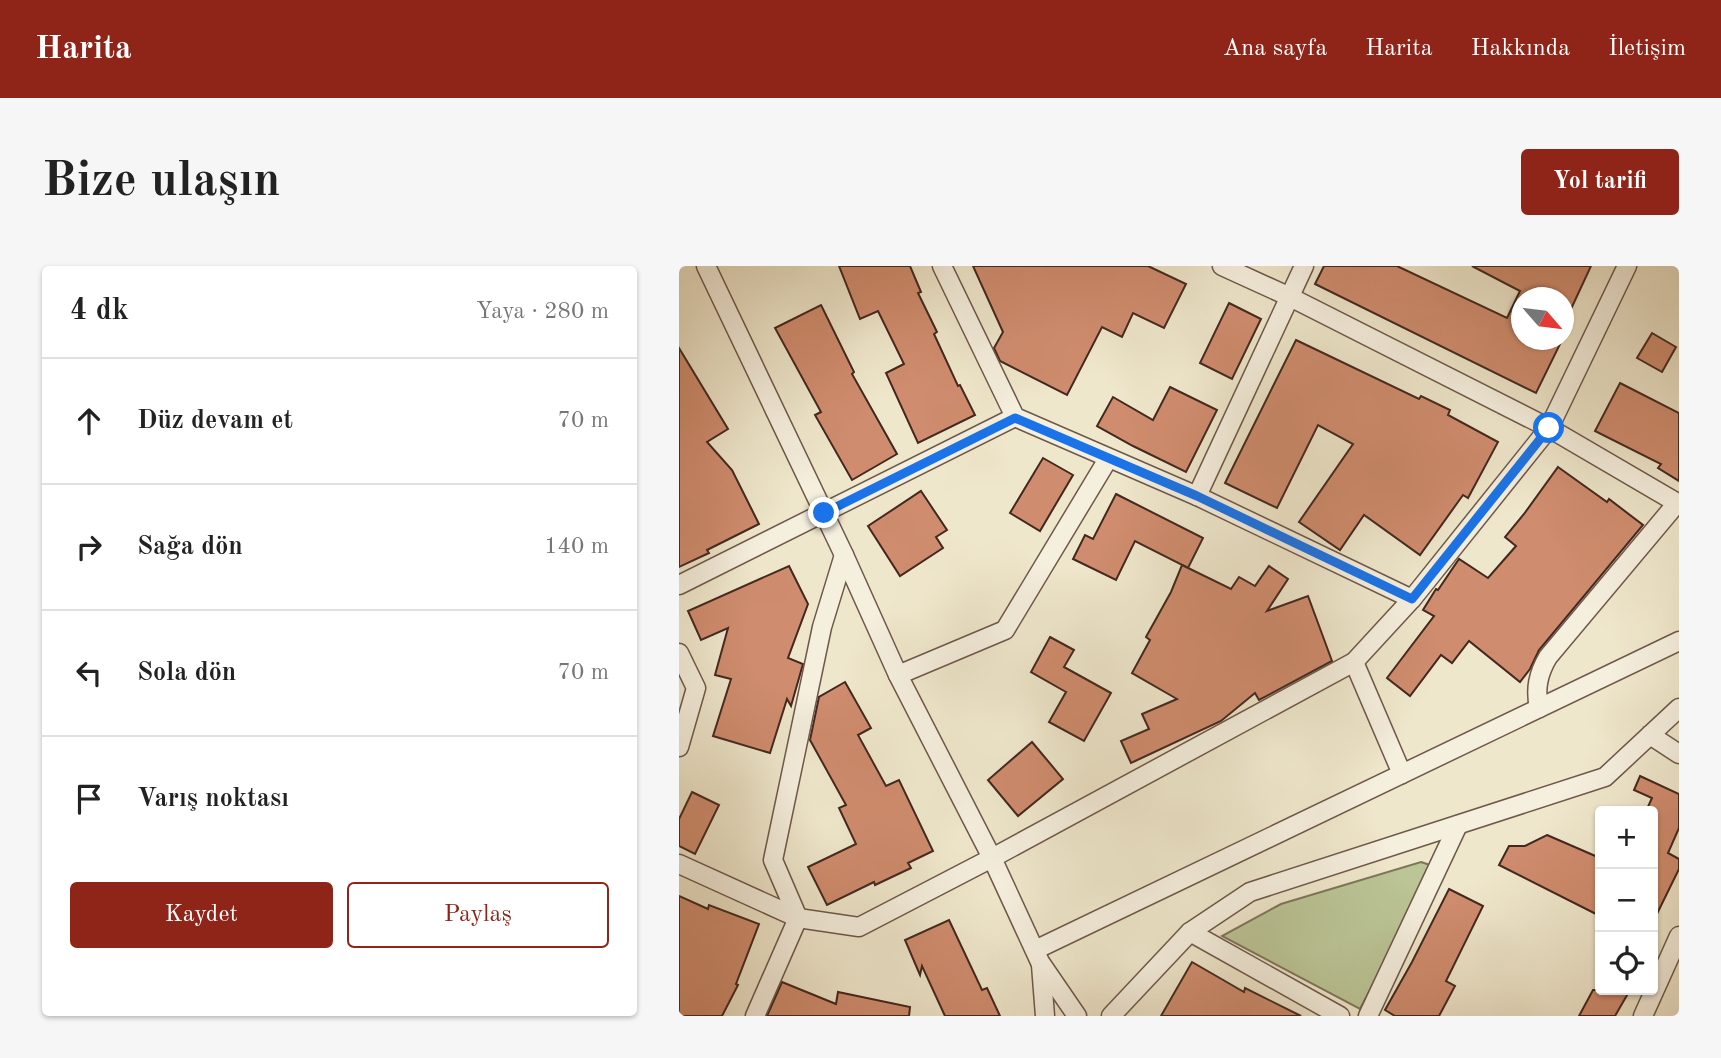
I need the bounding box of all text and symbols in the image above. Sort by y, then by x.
text: Harita [35,33,132,66]
text: Ana sayfa [1223,37,1327,61]
text: Harita [1365,37,1433,61]
text: Hakkında [1471,37,1570,61]
text: İletişim [1608,37,1686,61]
button: Yol tarifi [1521,149,1679,215]
text: Bize ulaşın [42,158,280,207]
north arrow [1511,287,1574,350]
text: 4 dk [70,296,129,326]
text: Yaya · 280 m [476,300,609,323]
icon: ahead [70,402,108,440]
text: Düz devam et [137,408,293,434]
text: 70 m [558,409,609,432]
route start [1533,412,1564,443]
route end [808,497,839,528]
icon: right [70,528,108,566]
text: Sağa dön [137,534,243,560]
text: 140 m [544,535,609,558]
icon: left [70,654,108,692]
text: Sola dön [137,660,236,686]
text: 70 m [558,661,609,684]
icon: arrive [70,780,108,818]
text: Varış noktası [137,786,289,812]
map controls [1595,806,1658,995]
button: + [1595,806,1658,869]
button: − [1595,869,1658,932]
button: Kaydet [70,882,333,948]
button: Paylaş [347,882,609,948]
button: locate [1595,932,1658,995]

